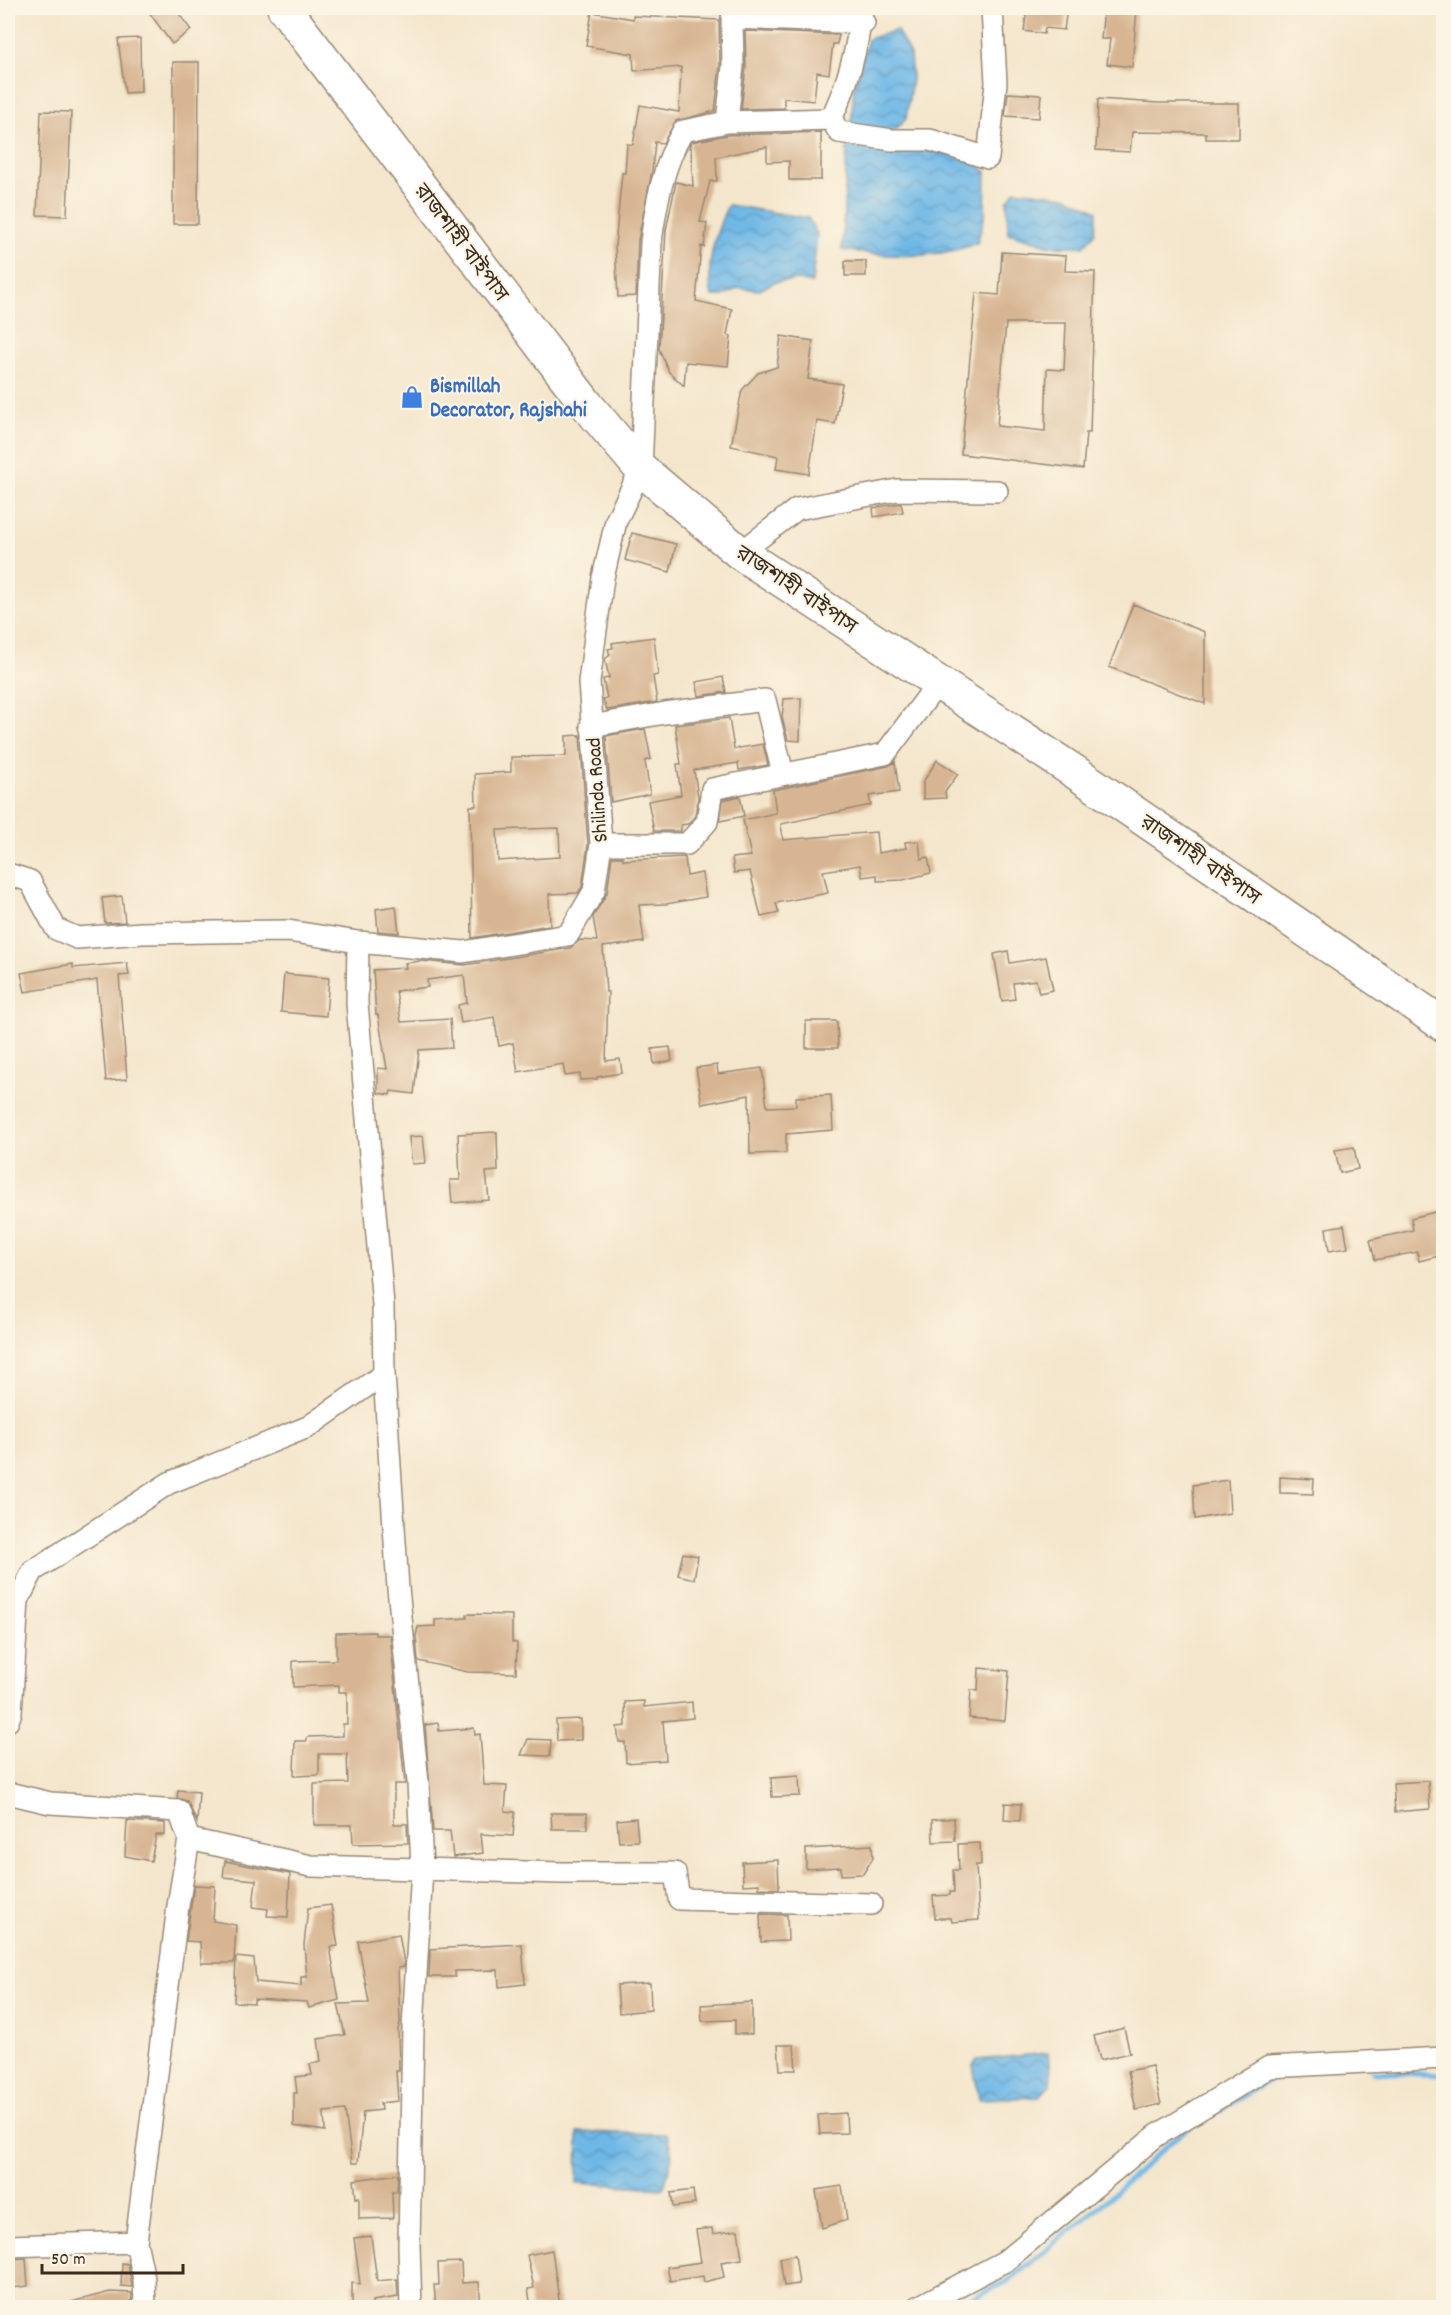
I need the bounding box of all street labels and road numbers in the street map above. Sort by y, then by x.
street label: রাজশাহী বাইপাস [405,178,514,310]
street label: রাজশাহী বাইপাস [728,539,863,644]
street label: Shilinda Road [580,736,618,843]
street label: রাজশাহী বাইপাস [1132,808,1266,915]

